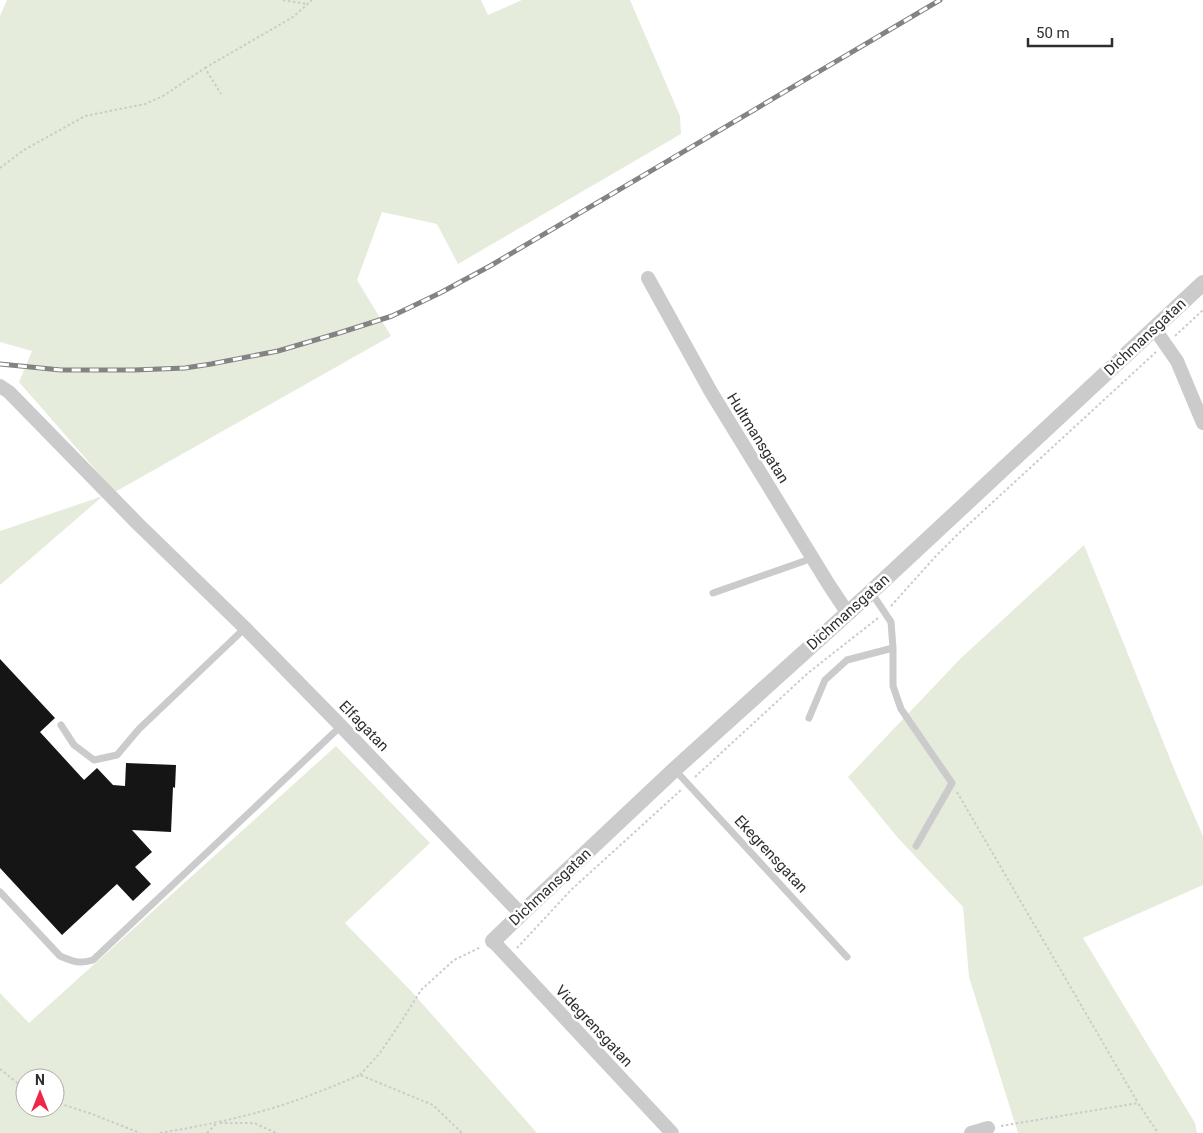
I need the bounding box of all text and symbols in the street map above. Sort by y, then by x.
scale bar [1028,15,1112,47]
text: 50 m [1036,24,1070,42]
street label: Dichmansgatan [1101,295,1189,379]
street label: Hultmansgatan [723,390,793,486]
street label: Dichmansgatan [803,570,893,654]
street label: Elfagatan [335,697,393,755]
street label: Ekegrensgatan [731,812,811,896]
street label: Dichmansgatan [506,845,594,929]
street label: Videgrensgatan [552,982,636,1070]
north arrow [15,1068,65,1118]
text: N [35,1072,45,1088]

